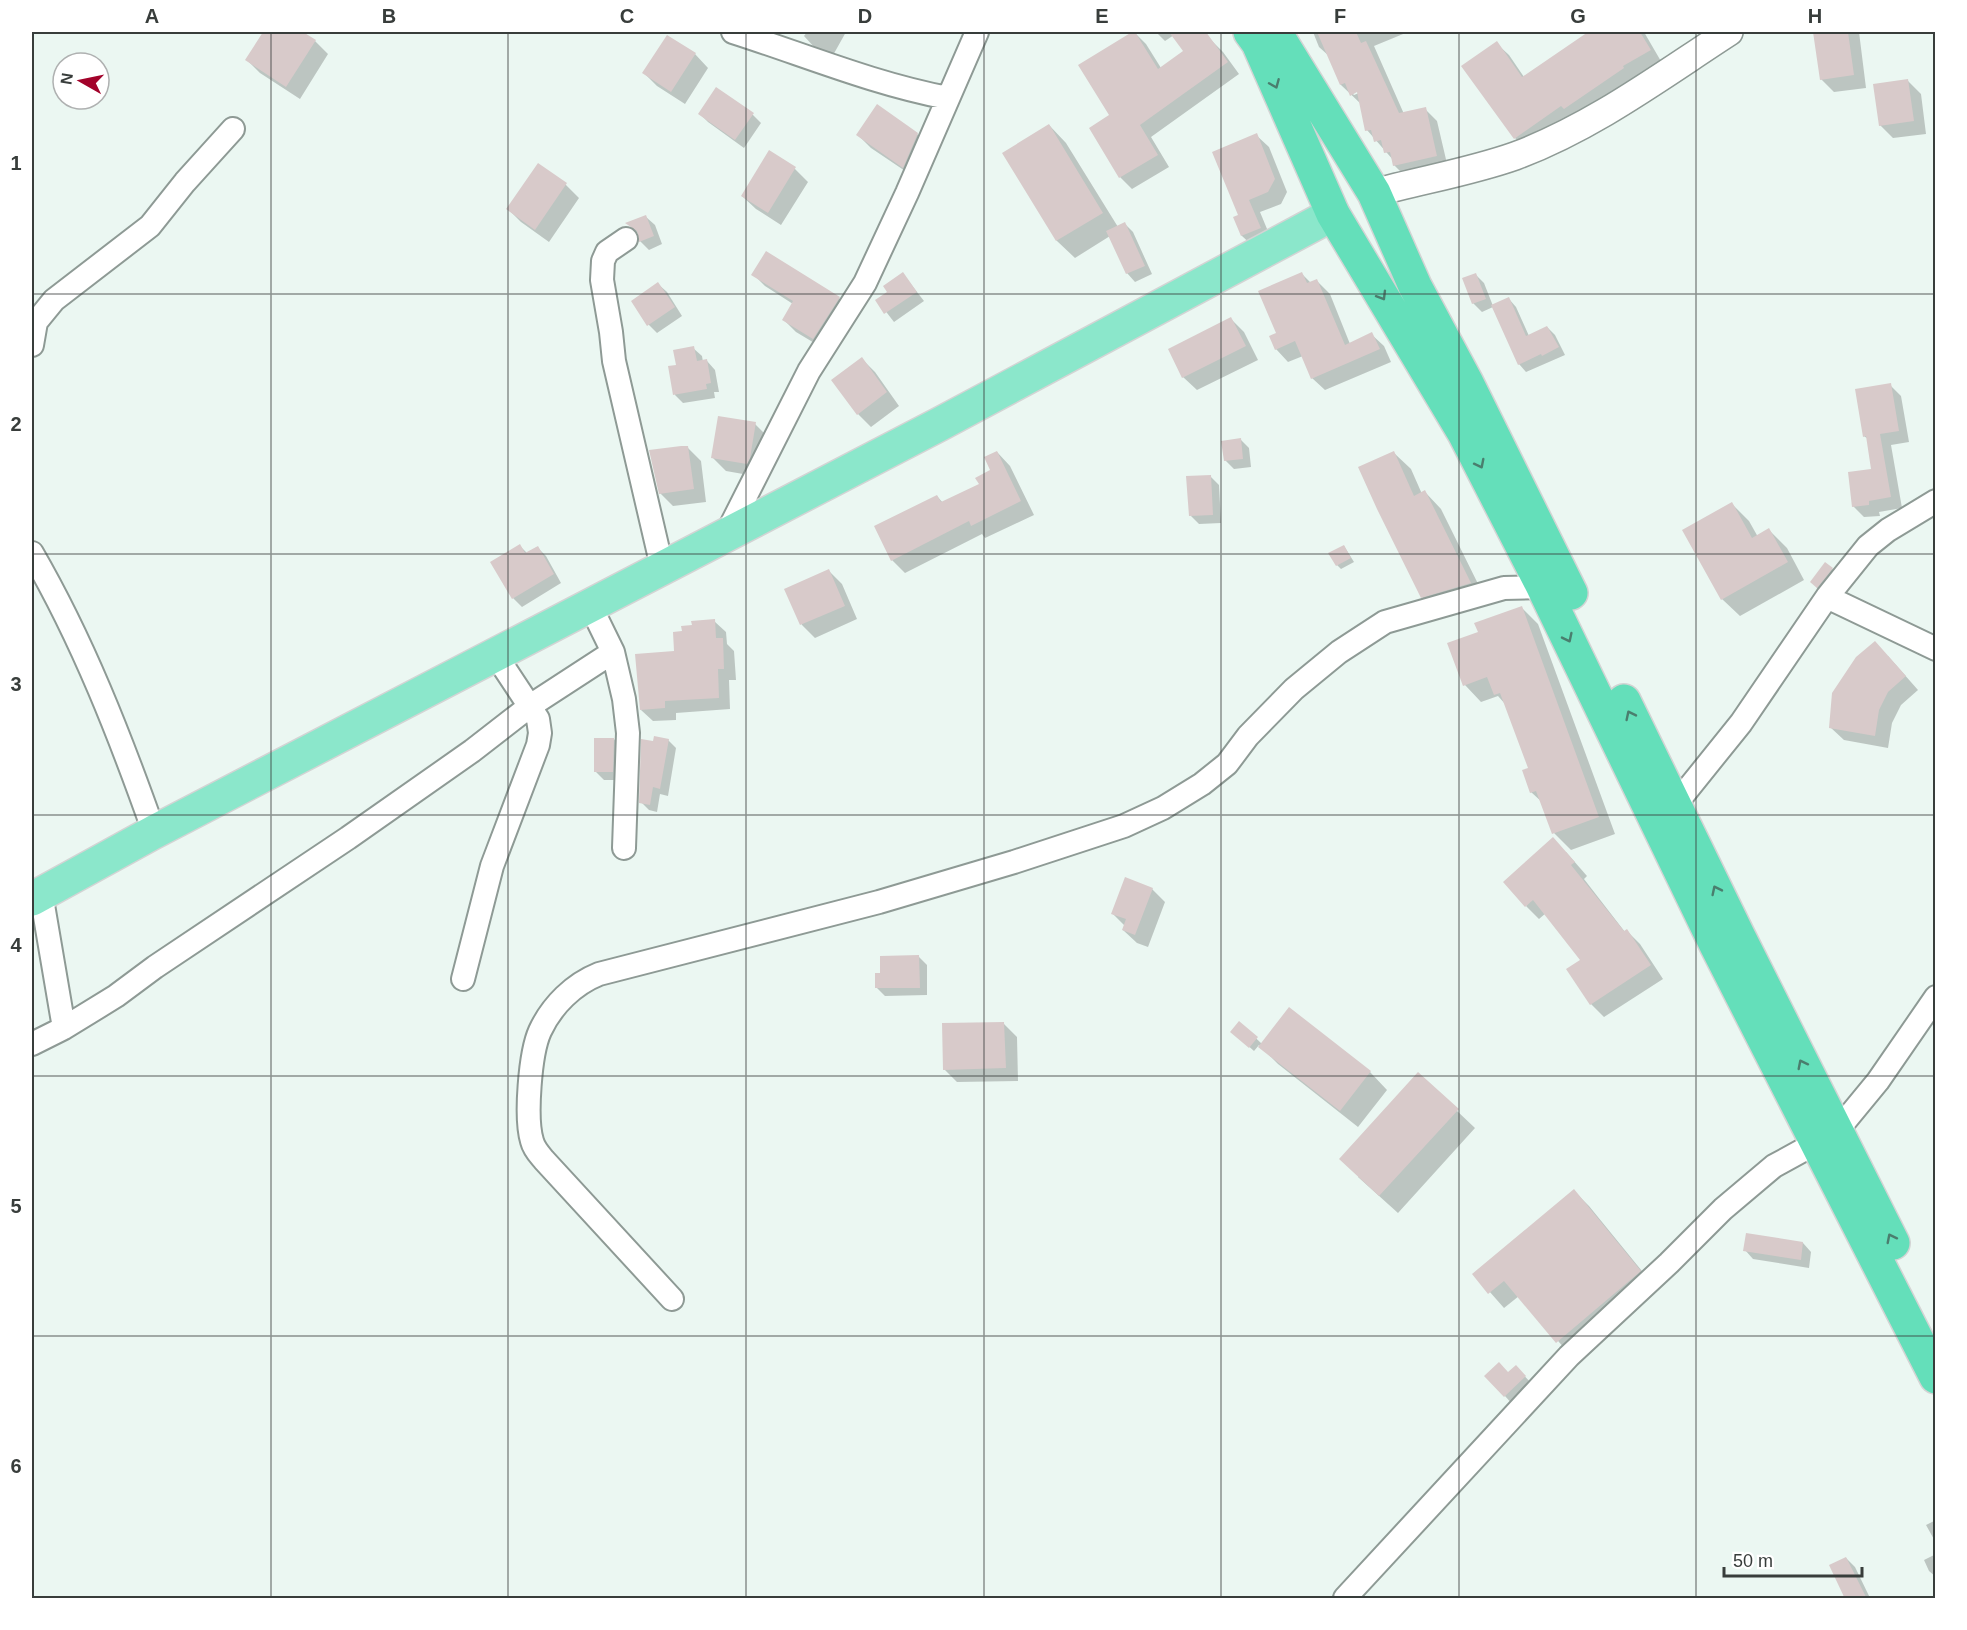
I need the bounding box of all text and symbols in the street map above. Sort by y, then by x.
text: A [145,5,159,27]
text: B [382,5,396,27]
text: C [620,5,634,27]
text: D [858,5,872,27]
text: E [1095,5,1109,27]
text: F [1334,5,1346,27]
text: G [1570,5,1586,27]
text: H [1808,5,1822,27]
north arrow [51,51,111,111]
text: N [57,72,76,86]
one-way arrow [1268,78,1280,89]
text: 1 [10,152,22,174]
one-way arrow [1375,290,1386,300]
text: 2 [10,413,22,435]
one-way arrow [1473,458,1484,468]
one-way arrow [1560,632,1572,643]
text: 3 [10,673,22,695]
one-way arrow [1626,710,1638,721]
one-way arrow [1711,885,1723,896]
text: 4 [10,934,22,956]
one-way arrow [1798,1060,1810,1071]
text: 5 [10,1195,22,1217]
one-way arrow [1886,1234,1898,1245]
text: 6 [10,1455,22,1477]
scale bar [1724,1540,1862,1578]
text: 50 m [1733,1551,1773,1571]

